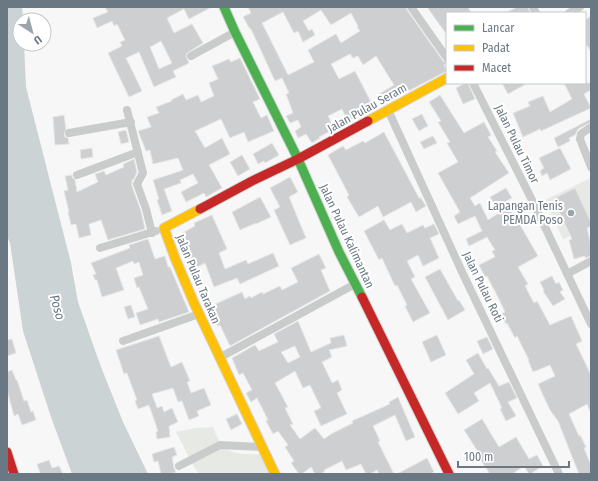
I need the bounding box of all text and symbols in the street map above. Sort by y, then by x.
north arrow [12,12,52,52]
legend [446,12,586,84]
text: Lancar [482,21,515,35]
text: U [31,33,44,47]
text: Padat [482,41,510,55]
text: Macet [482,61,511,75]
street label: Jalan Pulau Seram [325,80,409,136]
street label: Jalan Pulau Timor [492,102,542,186]
street label: Jalan Pulau Kalimantan [317,182,377,290]
place label: Lapangan Tenis PEMDA Poso [488,199,563,227]
marker: Lapangan Tenis PEMDA Poso [566,208,576,218]
street label: Jalan Pulau Tarakan [173,232,223,326]
street label: Jalan Pulau Roti [460,249,506,325]
water label: Poso [47,293,68,322]
scale bar [458,443,569,469]
text: 100 m [464,450,493,464]

